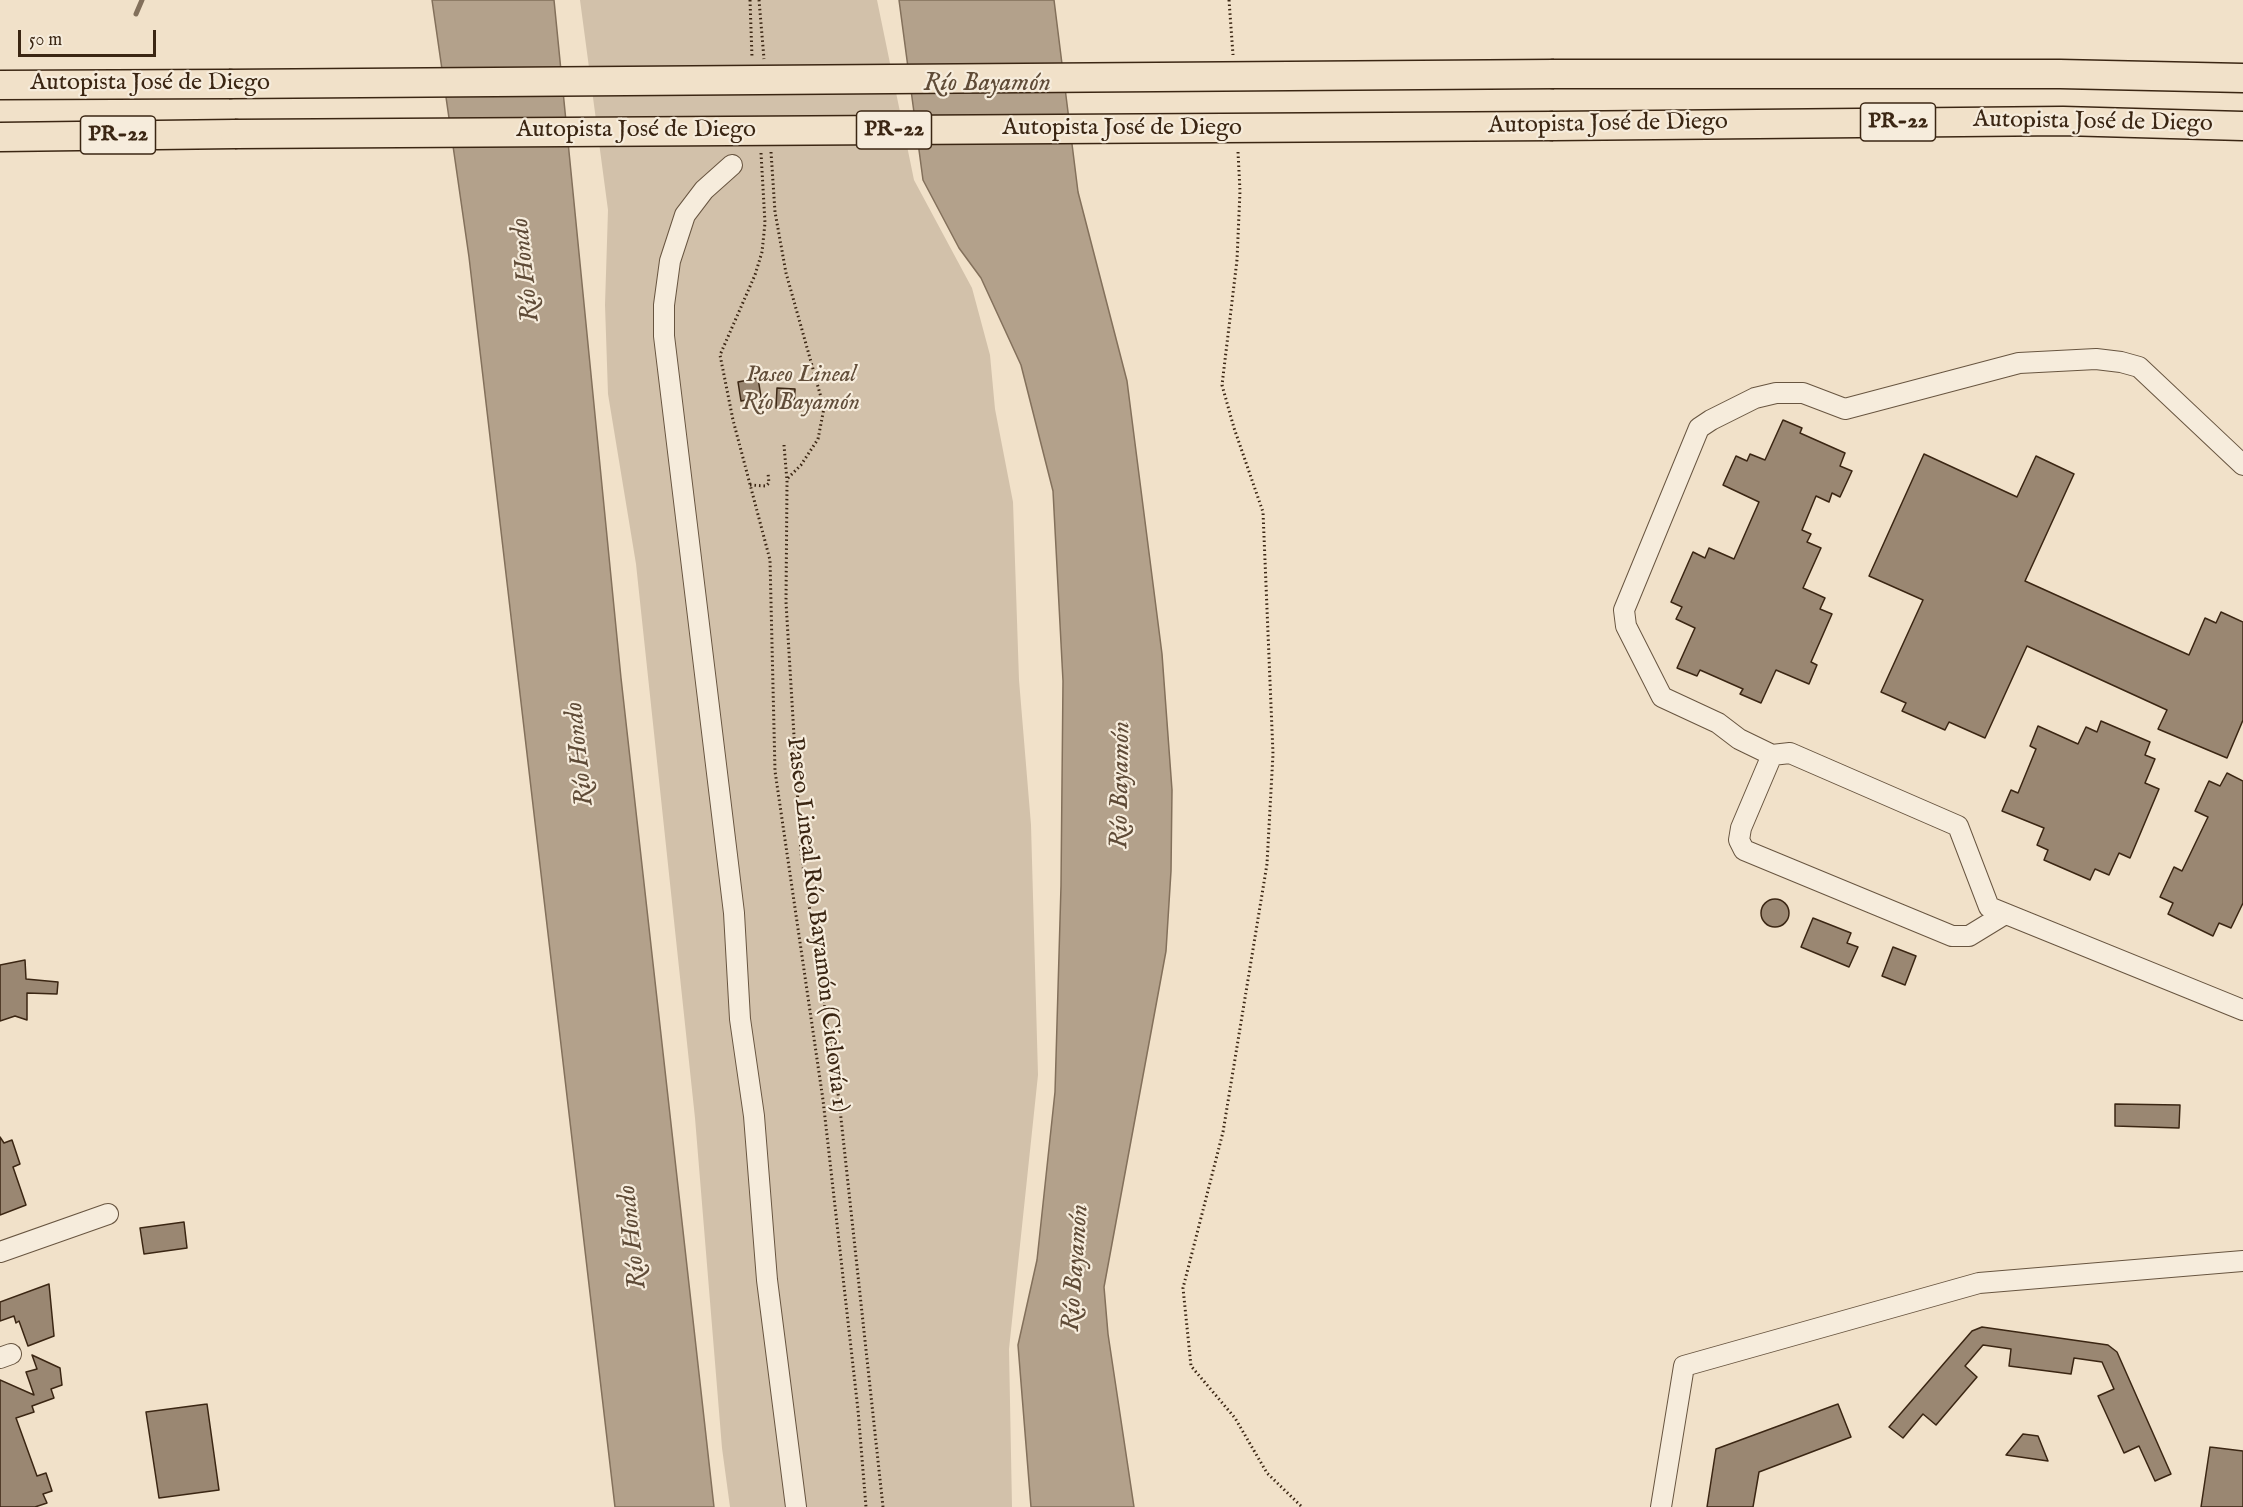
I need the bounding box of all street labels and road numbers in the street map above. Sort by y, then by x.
street label: Autopista José de Diego [30,70,270,98]
road number: PR-22 [1860,103,1936,141]
street label: Autopista José de Diego [1973,107,2213,139]
street label: Autopista José de Diego [1488,109,1728,141]
road number: PR-22 [856,111,932,149]
street label: Autopista José de Diego [1002,115,1242,143]
road number: PR-22 [80,116,156,154]
street label: Autopista José de Diego [516,117,756,145]
street label: Paseo Lineal Río Bayamón (Ciclovía 1) [779,736,853,1114]

